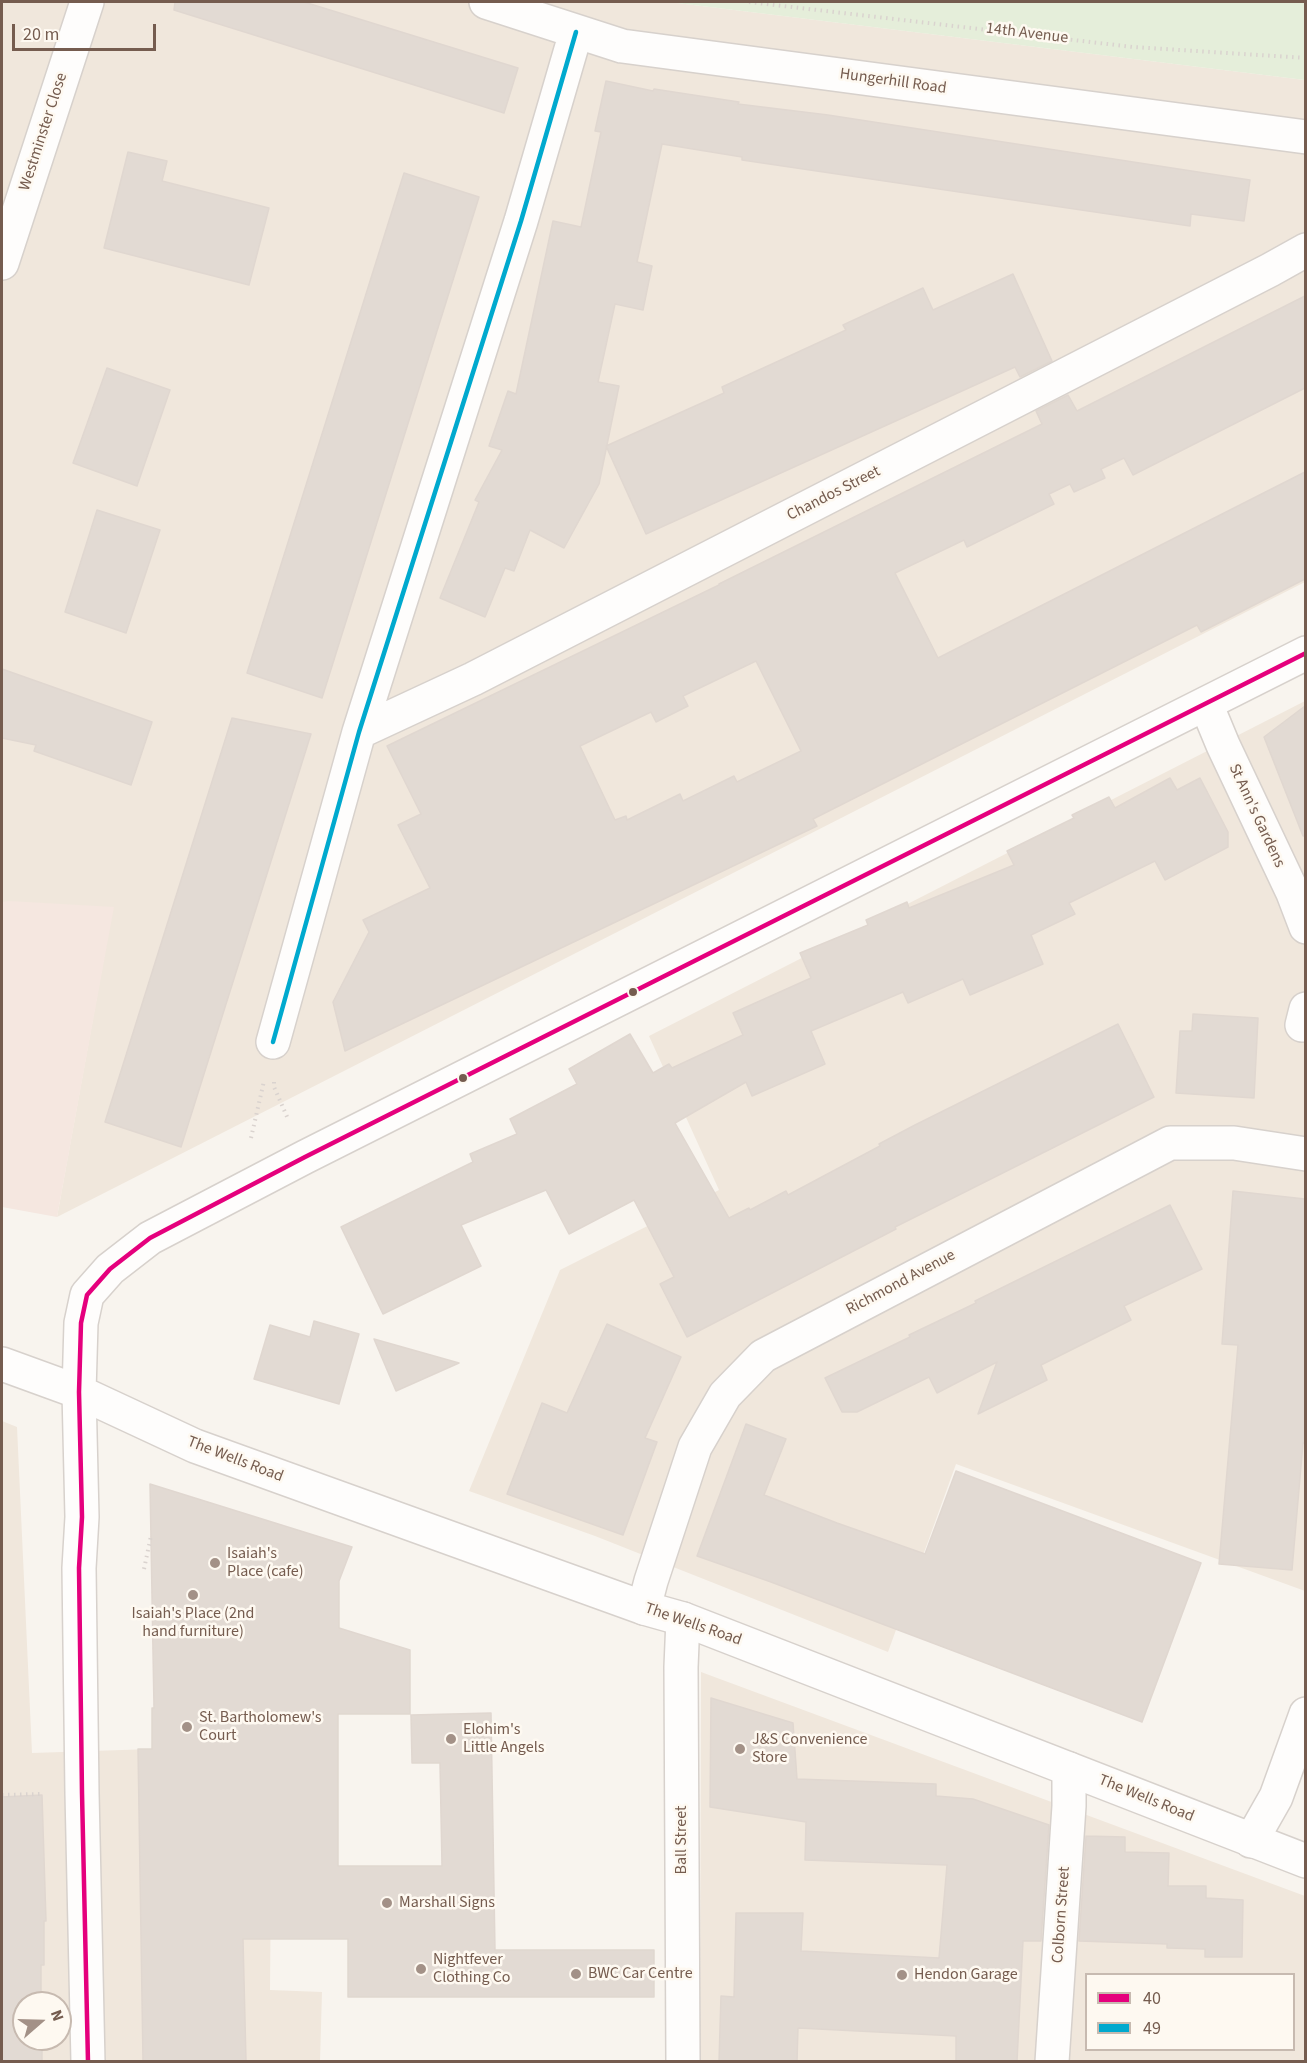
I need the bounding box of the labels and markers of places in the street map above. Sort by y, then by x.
unlabelled marker [627,986,639,998]
unlabelled marker [457,1072,469,1084]
place label: Isaiah's Place (cafe) [227,1544,304,1582]
marker: Isaiah's Place (cafe) [208,1556,222,1570]
marker: Isaiah's Place (2nd hand furniture) [186,1588,200,1602]
place label: Isaiah's Place (2nd hand furniture) [132,1604,254,1642]
place label: St. Bartholomew's Court [199,1708,322,1746]
marker: St. Bartholomew's Court [180,1720,194,1734]
place label: Elohim's Little Angels [463,1720,544,1758]
place label: J&S Convenience Store [752,1730,867,1768]
marker: Elohim's Little Angels [444,1732,458,1746]
marker: J&S Convenience Store [733,1742,747,1756]
place label: Marshall Signs [399,1893,495,1913]
marker: Marshall Signs [380,1896,394,1910]
place label: Nightfever Clothing Co [433,1950,510,1988]
marker: Nightfever Clothing Co [414,1962,428,1976]
place label: BWC Car Centre [588,1964,693,1984]
place label: Hendon Garage [914,1965,1018,1985]
marker: BWC Car Centre [569,1967,583,1981]
marker: Hendon Garage [895,1968,909,1982]

